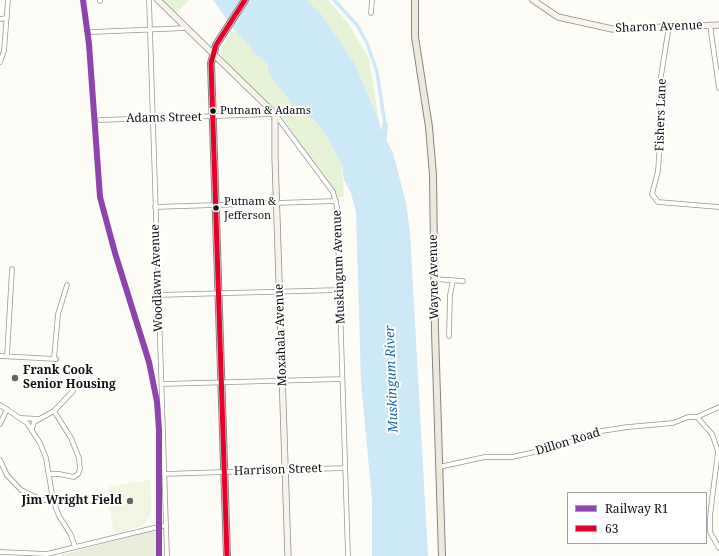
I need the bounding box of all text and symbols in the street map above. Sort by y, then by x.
street label: Sharon Avenue [615,18,703,36]
street label: Fishers Lane [653,78,669,152]
place label: Putnam & Adams [220,104,311,118]
marker: Putnam & Adams [208,106,218,116]
street label: Adams Street [126,110,202,126]
place label: Putnam & Jefferson [224,195,276,221]
marker: Putnam & Jefferson [211,203,221,213]
street label: Muskingum Avenue [330,210,348,324]
street label: Woodlawn Avenue [148,224,166,332]
street label: Wayne Avenue [426,234,442,320]
street label: Moxahala Avenue [272,283,290,387]
water label: Muskingum River [382,325,402,433]
place label: Frank Cook Senior Housing [23,364,116,392]
marker: Frank Cook Senior Housing [10,373,20,383]
street label: Dillon Road [534,425,602,459]
street label: Harrison Street [234,461,322,479]
legend [567,492,707,544]
place label: Jim Wright Field [22,494,122,508]
marker: Jim Wright Field [125,496,135,506]
text: Railway R1 [605,500,669,517]
text: 63 [605,520,618,537]

